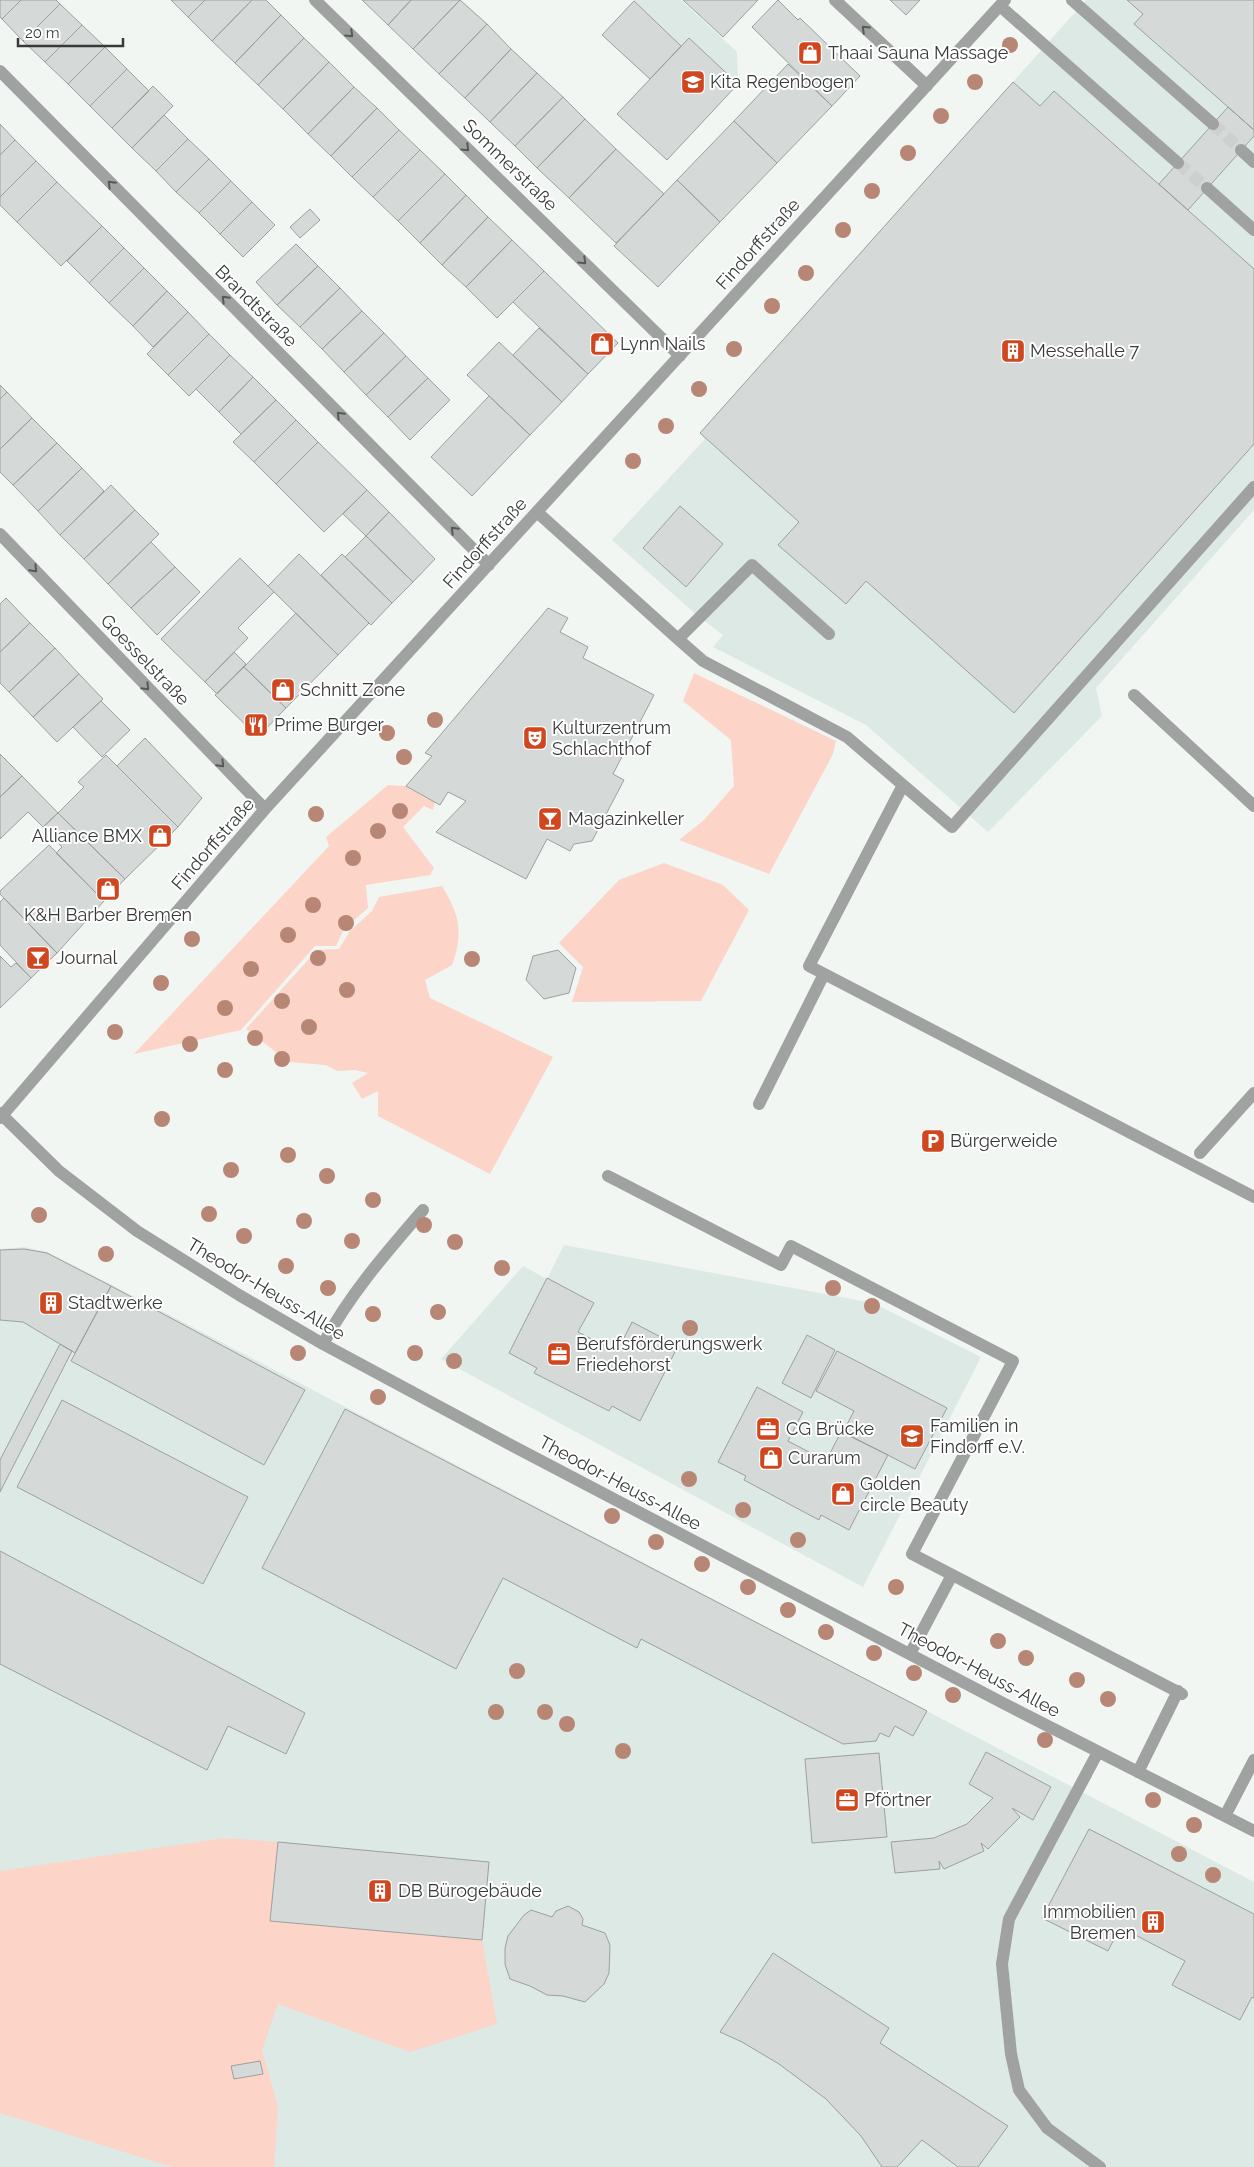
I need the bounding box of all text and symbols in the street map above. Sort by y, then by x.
scale bar [18,15,122,47]
text: 20 m [25,24,60,42]
one-way arrow [862,26,871,35]
one-way arrow [344,28,353,37]
shop icon: Thaai Sauna Massage [797,40,823,66]
place label: Thaai Sauna Massage [828,42,1009,63]
school or university icon: Kita Regenbogen [680,69,706,95]
place label: Kita Regenbogen [710,71,854,92]
street label: Sommerstraße [459,114,562,215]
one-way arrow [461,142,470,151]
one-way arrow [108,180,117,189]
street label: Findorffstraße [711,194,804,293]
one-way arrow [577,255,586,264]
street label: Brandtstraße [211,260,302,351]
one-way arrow [222,296,231,305]
shop icon: Lynn Nails [589,331,615,357]
place label: Lynn Nails [620,333,706,354]
building icon: Messehalle 7 [1000,338,1026,364]
place label: Messehalle 7 [1030,340,1139,361]
one-way arrow [336,412,345,421]
street label: Findorffstraße [438,493,531,592]
one-way arrow [451,527,460,536]
one-way arrow [28,563,37,572]
street label: Goesselstraße [97,610,194,710]
shop icon: Schnitt Zone [270,677,296,703]
place label: Schnitt Zone [300,679,406,700]
one-way arrow [140,681,149,690]
restaurant icon: Prime Burger [243,712,269,738]
place label: Prime Burger [274,714,385,735]
place label: Kulturzentrum Schlachthof [552,717,671,759]
theatre icon: Kulturzentrum Schlachthof [522,725,548,751]
one-way arrow [215,758,224,767]
street label: Findorffstraße [167,793,259,894]
bar icon: Magazinkeller [537,806,563,832]
place label: Magazinkeller [568,808,685,829]
shop icon: Alliance BMX [147,823,173,849]
place label: Alliance BMX [32,825,143,846]
shop icon: K&H Barber Bremen [95,876,121,902]
place label: K&H Barber Bremen [24,904,192,925]
bar icon: Journal [25,945,51,971]
place label: Journal [56,947,118,968]
parking icon: Bürgerweide [920,1128,946,1154]
place label: Bürgerweide [950,1130,1058,1151]
street label: Theodor-Heuss-Allee [184,1233,349,1344]
building icon: Stadtwerke [38,1290,64,1316]
place label: Stadtwerke [68,1292,163,1313]
place label: Berufsförderungswerk Friedehorst [576,1333,763,1375]
office icon: Berufsförderungswerk Friedehorst [546,1341,572,1367]
place label: Familien in Findorff e.V. [930,1415,1025,1457]
office icon: CG Brücke [755,1416,781,1442]
place label: CG Brücke [786,1418,875,1439]
school or university icon: Familien in Findorff e.V. [899,1423,925,1449]
street label: Theodor-Heuss-Allee [536,1431,705,1534]
shop icon: Curarum [758,1445,784,1471]
place label: Curarum [788,1447,861,1468]
place label: Golden circle Beauty [860,1473,969,1515]
shop icon: Golden circle Beauty [830,1481,856,1507]
street label: Theodor-Heuss-Allee [895,1618,1064,1721]
office icon: Pförtner [834,1787,860,1813]
place label: Pförtner [864,1789,932,1810]
building icon: DB Bürogebäude [367,1878,393,1904]
place label: DB Bürogebäude [398,1880,542,1901]
place label: Immobilien Bremen [1043,1901,1136,1943]
building icon: Immobilien Bremen [1140,1909,1166,1935]

